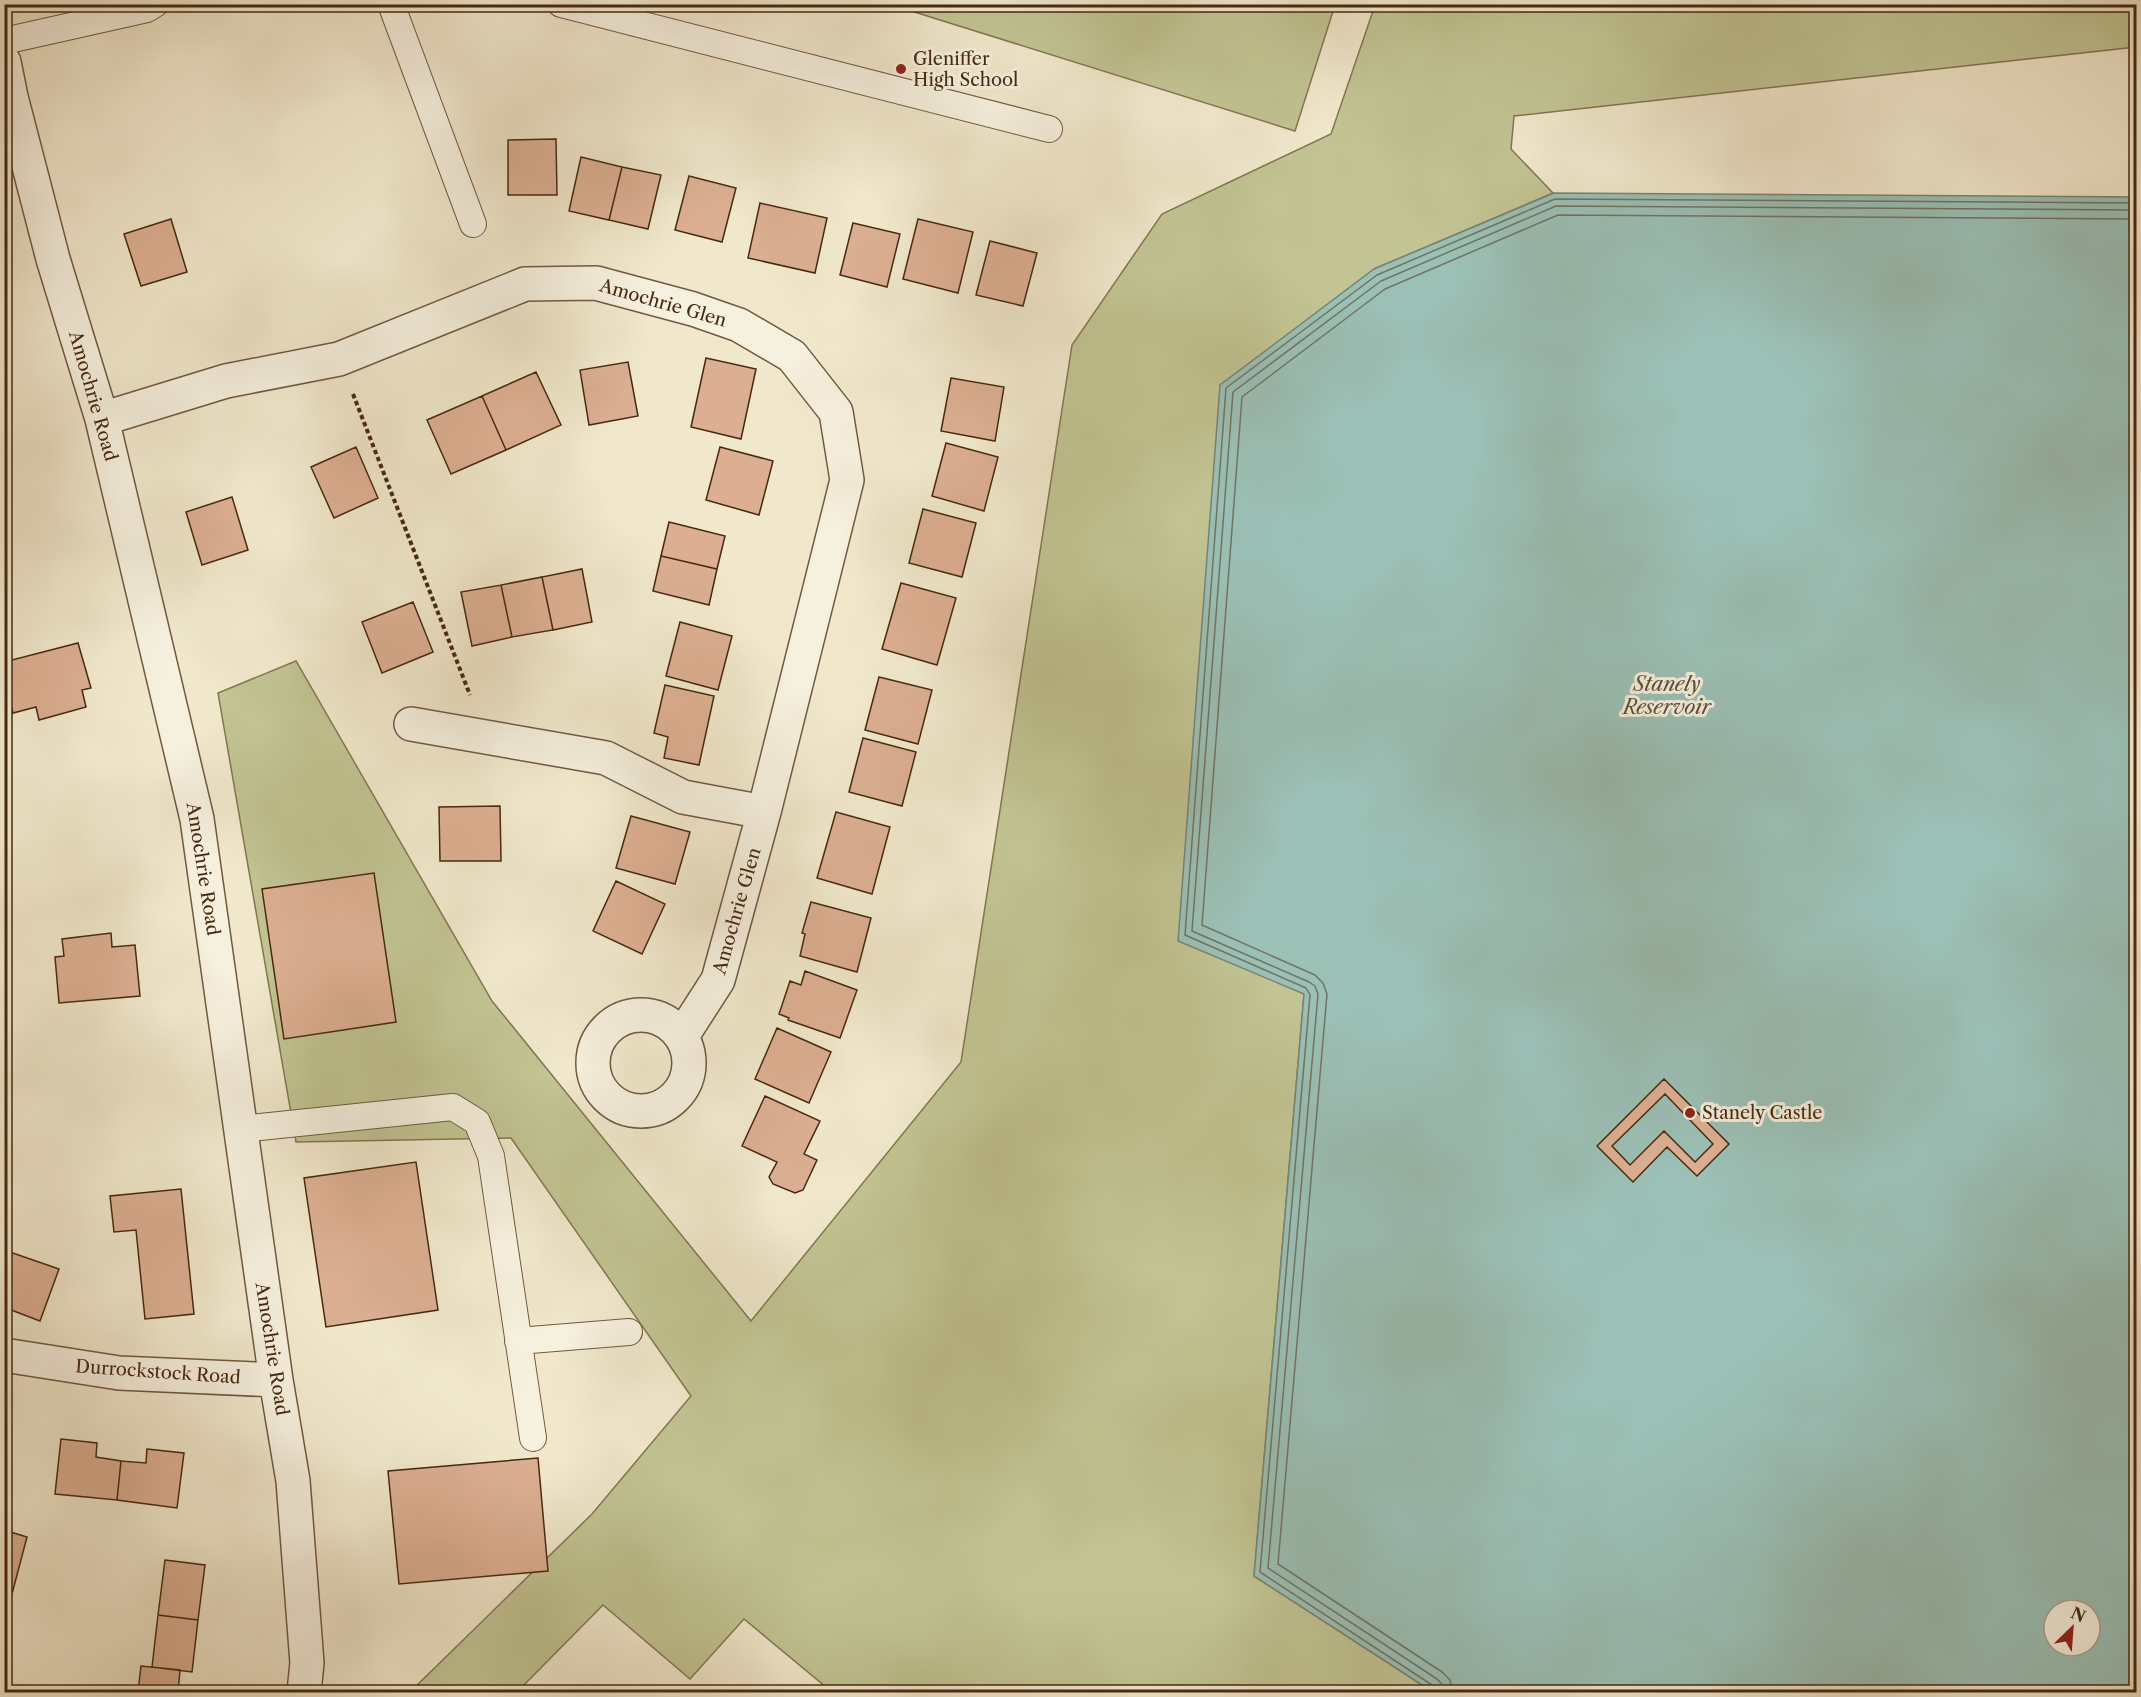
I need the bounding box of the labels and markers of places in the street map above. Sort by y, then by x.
place label: Gleniffer High School [913,48,1018,91]
marker: Gleniffer High School [894,62,908,76]
place label: Stanely Castle [1702,1102,1822,1124]
marker: Stanely Castle [1683,1106,1697,1120]

